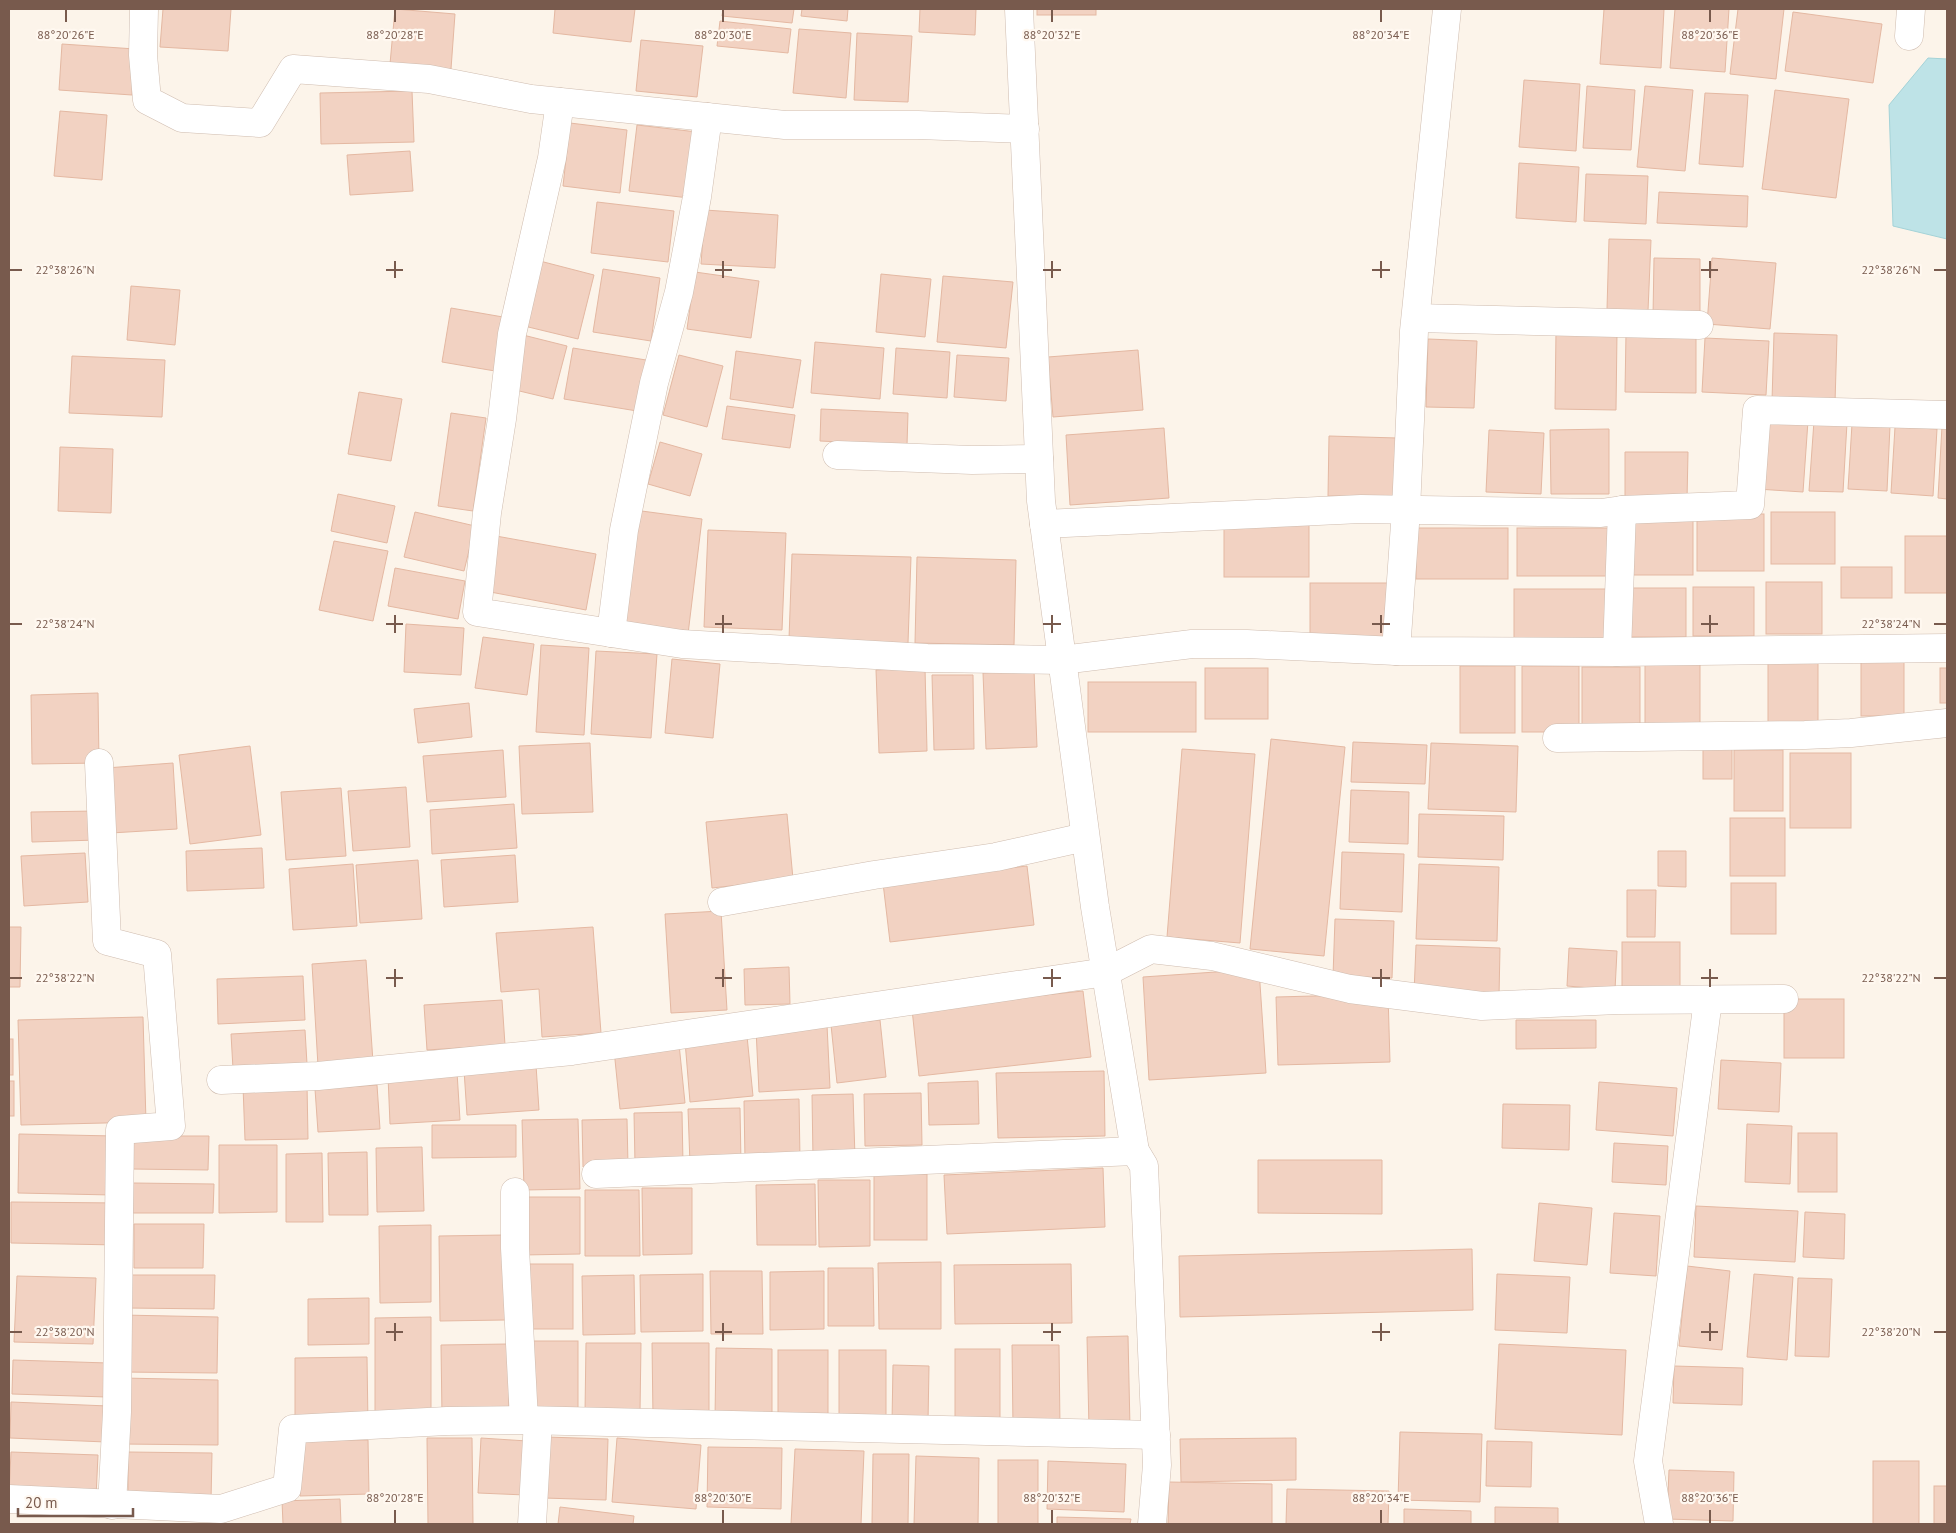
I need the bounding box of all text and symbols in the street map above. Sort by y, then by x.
text: 88°20'26"E [37,27,95,42]
text: 88°20'28"E [366,27,424,42]
text: 88°20'30"E [694,27,752,42]
text: 88°20'32"E [1023,27,1081,42]
text: 88°20'34"E [1352,27,1410,42]
text: 88°20'36"E [1681,27,1739,42]
text: 22°38'26"N [35,262,95,277]
text: 22°38'26"N [1861,262,1921,277]
text: 22°38'24"N [35,616,95,631]
text: 22°38'24"N [1861,616,1921,631]
text: 22°38'22"N [35,970,95,985]
text: 22°38'22"N [1861,970,1921,985]
text: 22°38'20"N [35,1324,95,1339]
text: 22°38'20"N [1861,1324,1921,1339]
scale bar [18,1486,132,1518]
text: 88°20'28"E [366,1490,424,1505]
text: 88°20'30"E [694,1490,752,1505]
text: 88°20'32"E [1023,1490,1081,1505]
text: 88°20'34"E [1352,1490,1410,1505]
text: 88°20'36"E [1681,1490,1739,1505]
text: 20 m [25,1493,58,1512]

